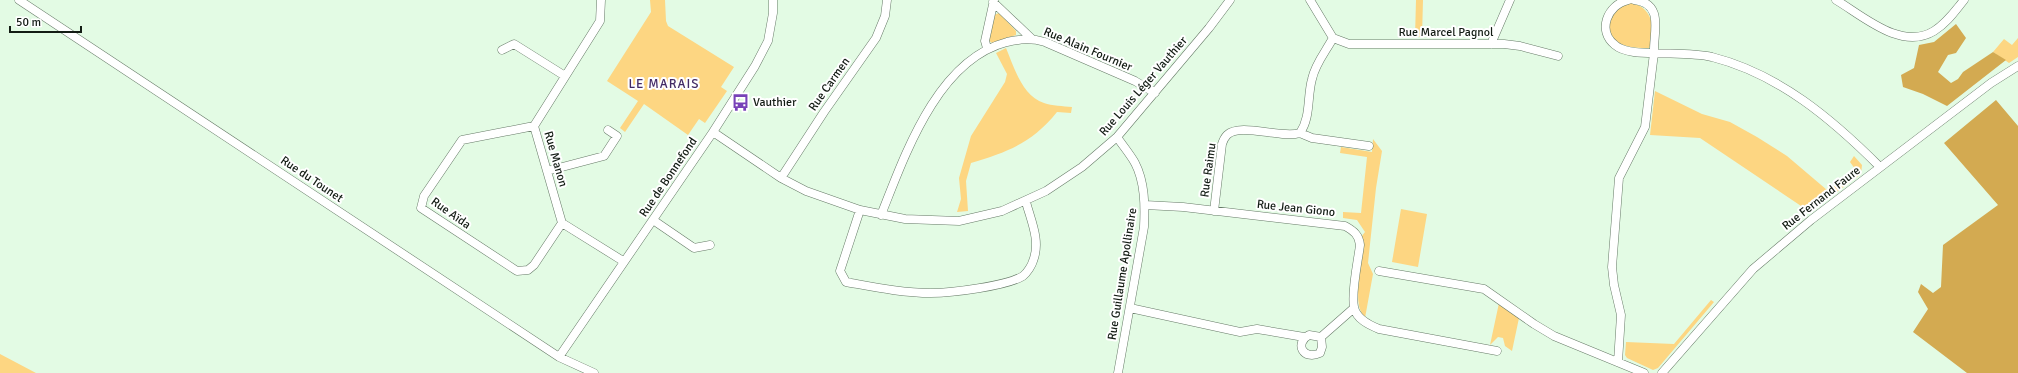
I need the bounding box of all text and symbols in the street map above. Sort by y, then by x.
scale bar [10,8,81,34]
text: 50 m [16,15,41,30]
street label: Rue Alain Fournier [1041,24,1135,75]
street label: Rue Marcel Pagnol [1398,25,1494,40]
street label: Rue Louis Léger Vauthier [1096,33,1191,139]
street label: Rue Carmen [806,55,853,114]
district label: LE MARAIS [628,76,700,92]
bus stop icon: Vauthier [730,92,750,112]
place label: Vauthier [753,95,797,110]
street label: Rue Manon [540,130,571,189]
street label: Rue de Bonnefond [636,135,701,220]
street label: Rue Raimu [1197,142,1220,198]
street label: Rue du Tounet [278,153,346,206]
street label: Rue Fernand Faure [1779,163,1863,234]
street label: Rue Aïda [428,194,474,233]
street label: Rue Jean Giono [1256,197,1336,220]
street label: Rue Guillaume Apollinaire [1105,207,1140,341]

